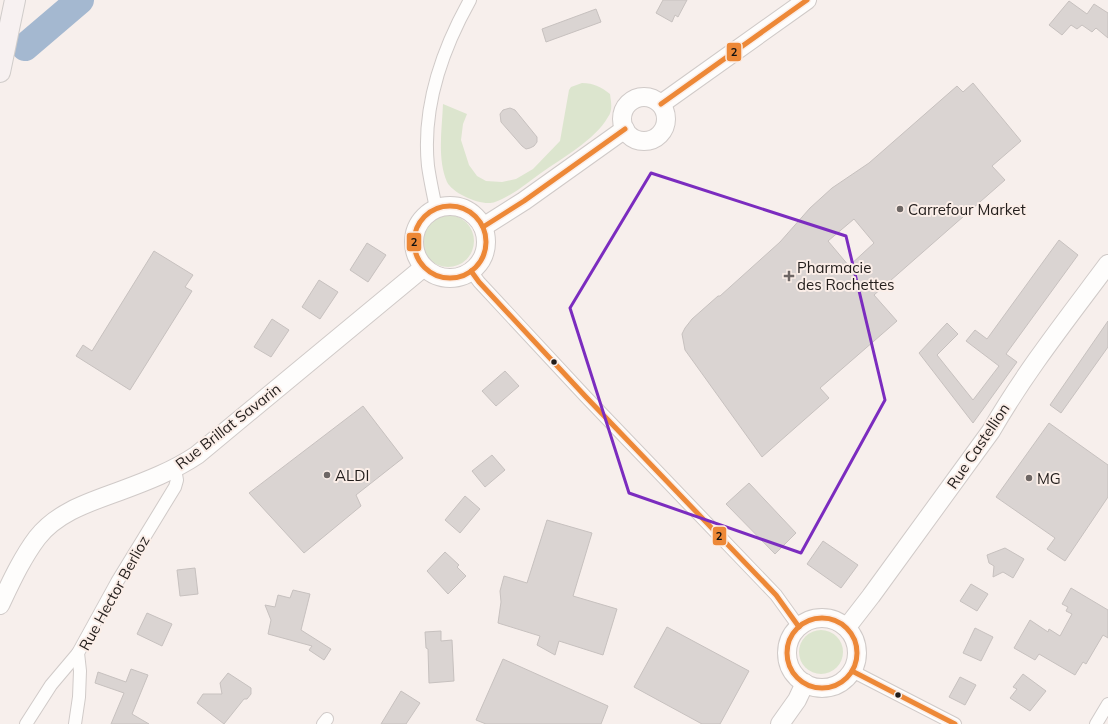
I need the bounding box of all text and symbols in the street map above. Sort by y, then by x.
line badge: 2 [726,42,742,62]
text: 2 [731,45,738,59]
place label: Carrefour Market [908,200,1026,219]
marker: Carrefour Market [895,204,905,214]
line badge: 2 [406,232,422,252]
text: 2 [411,235,418,249]
place label: Pharmacie des Rochettes [797,258,895,294]
marker: Pharmacie des Rochettes [784,271,794,281]
unlabelled marker [549,357,559,367]
street label: Rue Brillat Savarin [172,379,284,473]
street label: Rue Castellion [942,400,1014,492]
place label: ALDI [335,466,369,485]
place label: MG [1037,469,1061,488]
marker: ALDI [322,470,332,480]
marker: MG [1024,473,1034,483]
line badge: 2 [712,526,727,546]
text: 2 [716,529,723,543]
street label: Rue Hector Berlioz [75,532,154,654]
unlabelled marker [893,690,903,700]

